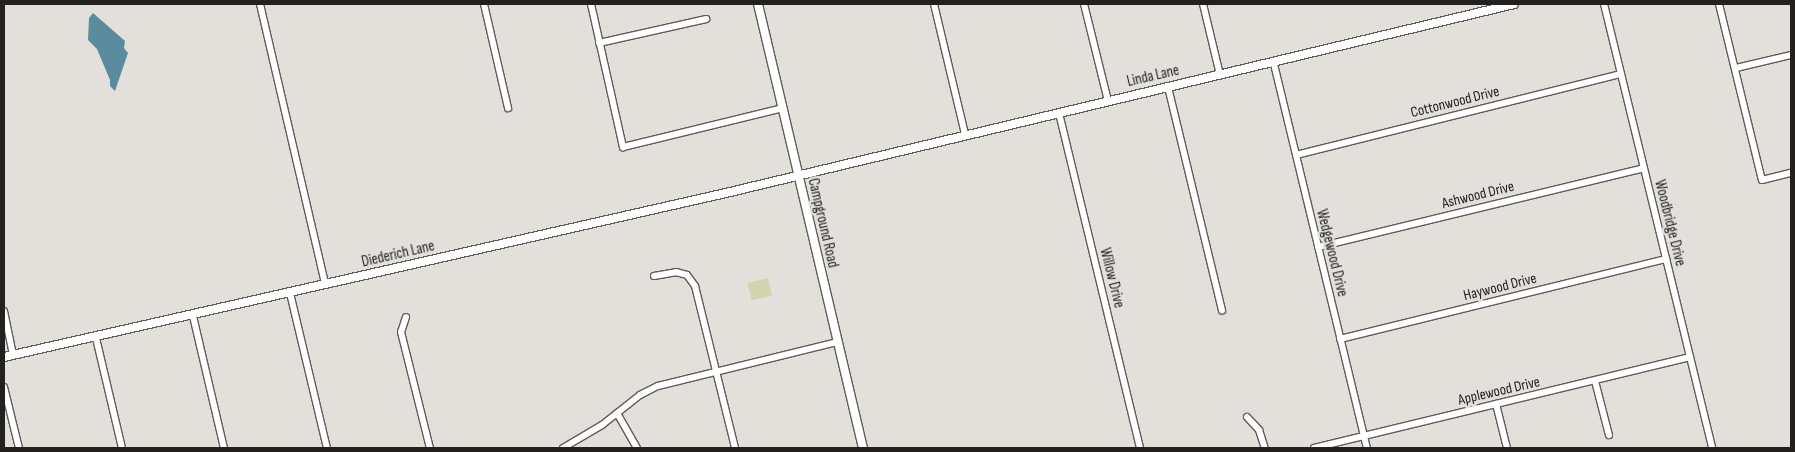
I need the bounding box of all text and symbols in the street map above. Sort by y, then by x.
street label: Linda Lane [1125,61,1181,91]
street label: Cottonwood Drive [1409,82,1501,122]
street label: Campground Road [804,177,842,269]
street label: Ashwood Drive [1440,177,1516,213]
street label: Woodbridge Drive [1651,178,1689,268]
street label: Wedgewood Drive [1312,207,1352,299]
street label: Diederich Lane [360,237,436,271]
street label: Willow Drive [1096,246,1128,310]
street label: Haywood Drive [1462,269,1538,305]
street label: Applewood Drive [1456,373,1542,409]

